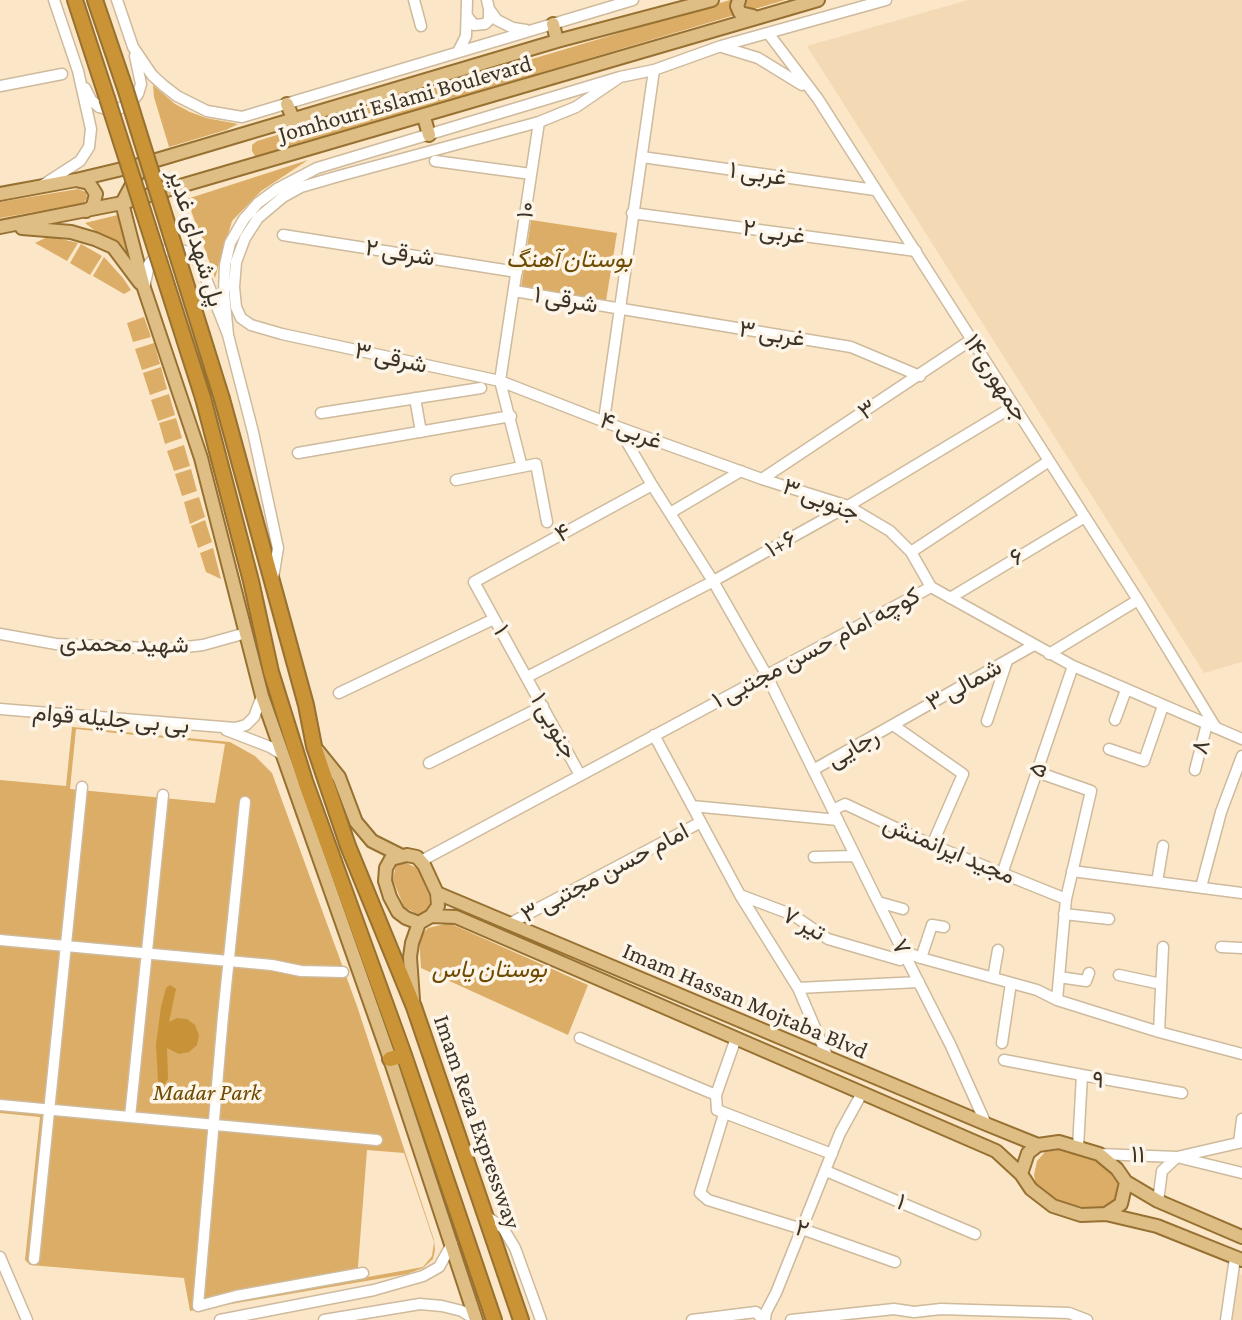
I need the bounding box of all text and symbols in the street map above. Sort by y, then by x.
street label: Jomhouri Eslami Boulevard [275,49,535,149]
street label: ۱ غربی [728,156,788,192]
street label: پل شهدای غدیر [161,166,231,310]
street label: ۱۰ [511,200,541,220]
street label: ۲ غربی [741,213,807,251]
street label: ۲ شرقی [363,233,437,273]
park label: بوستان آهنگ [506,246,632,274]
street label: شرقی ۱ [532,280,600,320]
street label: ۳ غربی [737,315,807,353]
street label: جمهوری۱۴ [957,329,1035,427]
street label: ۳ شرقی [352,336,430,380]
street label: ۳ [853,394,881,426]
street label: ۴ غربی [596,406,666,456]
street label: ۳ جنوبی [778,472,864,528]
street label: ۴ [550,517,576,549]
street label: ۱+۶ [760,524,802,564]
street label: ۶ [1005,542,1029,572]
street label: کوچه امام حسن مجتبی ۱ [707,581,925,715]
street label: ۱‍ [487,620,515,640]
street label: شهید محمدی [59,628,189,660]
street label: ۳ شمالی [921,653,1007,717]
street label: ۱ جنوبی [524,688,584,764]
street label: بی بی جلیله قوام [31,698,191,740]
street label: رجایی [822,722,884,774]
street label: ۸ [1185,736,1217,758]
street label: ۵ [1022,759,1054,781]
street label: مجید ایرانمنش [879,809,1019,891]
street label: امام حسن مجتبی ۳ [516,817,694,929]
street label: ۷ تیر [777,901,831,947]
street label: ۷ [885,934,917,960]
street label: Imam Hassan Mojtaba Blvd [618,936,872,1066]
park label: بوستان یاس [431,956,547,984]
street label: Imam Reza Expressway [427,1011,527,1233]
street label: ۹ [1091,1065,1105,1095]
park label: Madar Park [153,1079,261,1107]
street label: ۱۱ [1131,1140,1145,1170]
street label: ۱ [892,1187,910,1217]
street label: ۲ [792,1213,812,1245]

